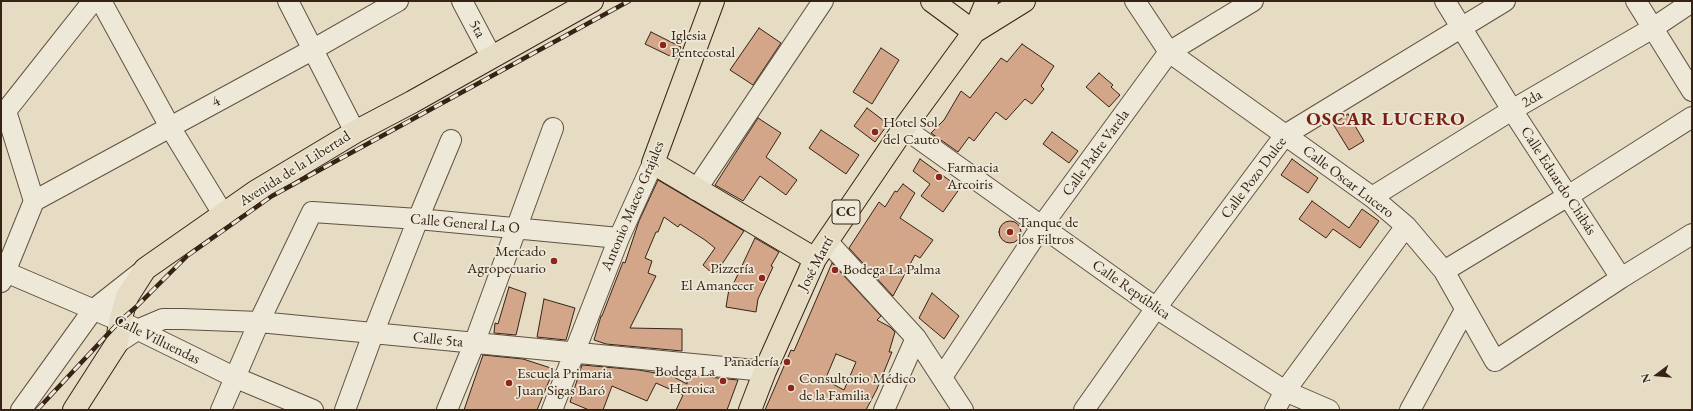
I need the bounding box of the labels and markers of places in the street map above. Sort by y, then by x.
place label: Iglesia Pentecostal [671,27,735,62]
marker: Iglesia Pentecostal [658,40,668,50]
place label: Hotel Sol del Cauto [883,114,940,149]
marker: Hotel Sol del Cauto [870,127,880,137]
place label: Farmacia Arcoiris [947,159,999,194]
marker: Farmacia Arcoiris [934,172,944,182]
place label: Tanque de los Filtros [1018,214,1078,249]
marker: Tanque de los Filtros [1005,227,1015,237]
place label: Mercado Agropecuario [467,243,546,278]
marker: Mercado Agropecuario [549,256,559,266]
place label: Pizzería El Amanecer [681,260,754,295]
place label: Bodega La Palma [843,261,941,279]
marker: Bodega La Palma [830,265,840,275]
marker: Pizzería El Amanecer [757,273,767,283]
place label: Panadería [723,353,779,371]
marker: Panadería [782,357,792,367]
place label: Bodega La Heroica [655,363,715,398]
place label: Escuela Primaria Juan Sigas Baró [517,365,612,400]
place label: Consultorio Médico de la Familia [799,370,916,405]
marker: Bodega La Heroica [718,376,728,386]
marker: Escuela Primaria Juan Sigas Baró [504,378,514,388]
marker: Consultorio Médico de la Familia [786,383,796,393]

